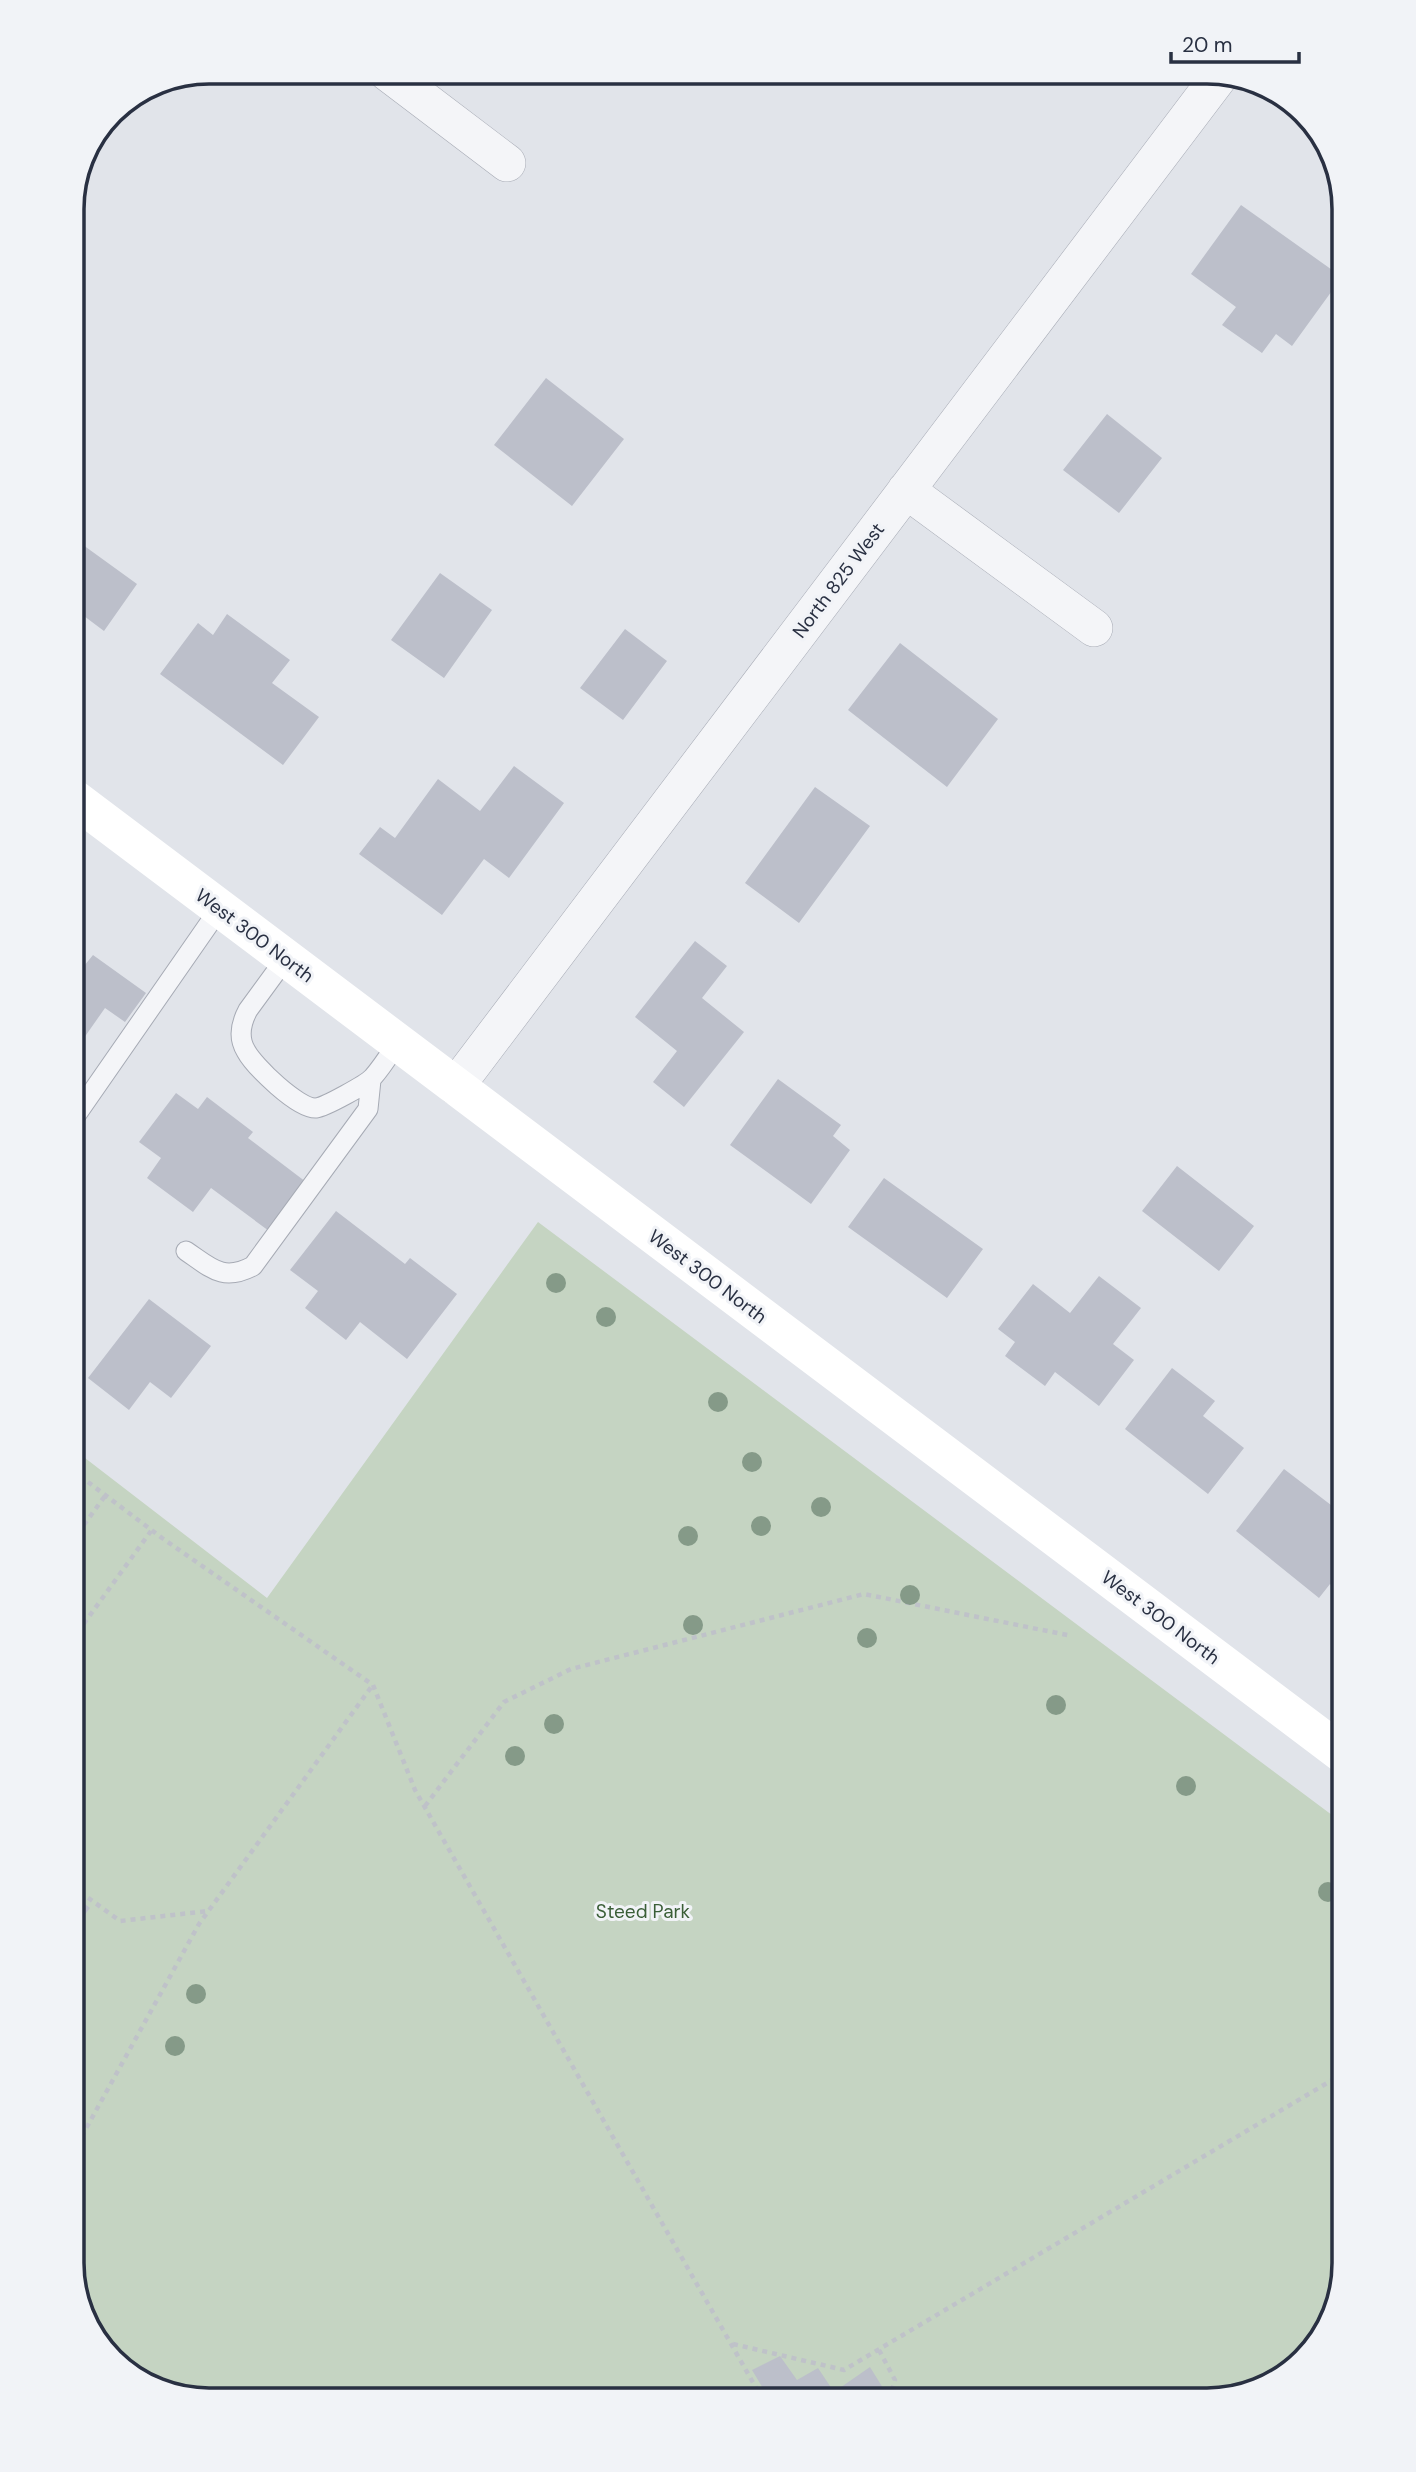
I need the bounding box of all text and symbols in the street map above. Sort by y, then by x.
scale bar [1171,21,1299,65]
text: 20 m [1182,31,1233,59]
street label: North 825 West [787,517,890,643]
street label: West 300 North [191,883,319,988]
street label: West 300 North [644,1224,772,1329]
street label: West 300 North [1097,1565,1225,1670]
park label: Steed Park [596,1899,691,1924]

